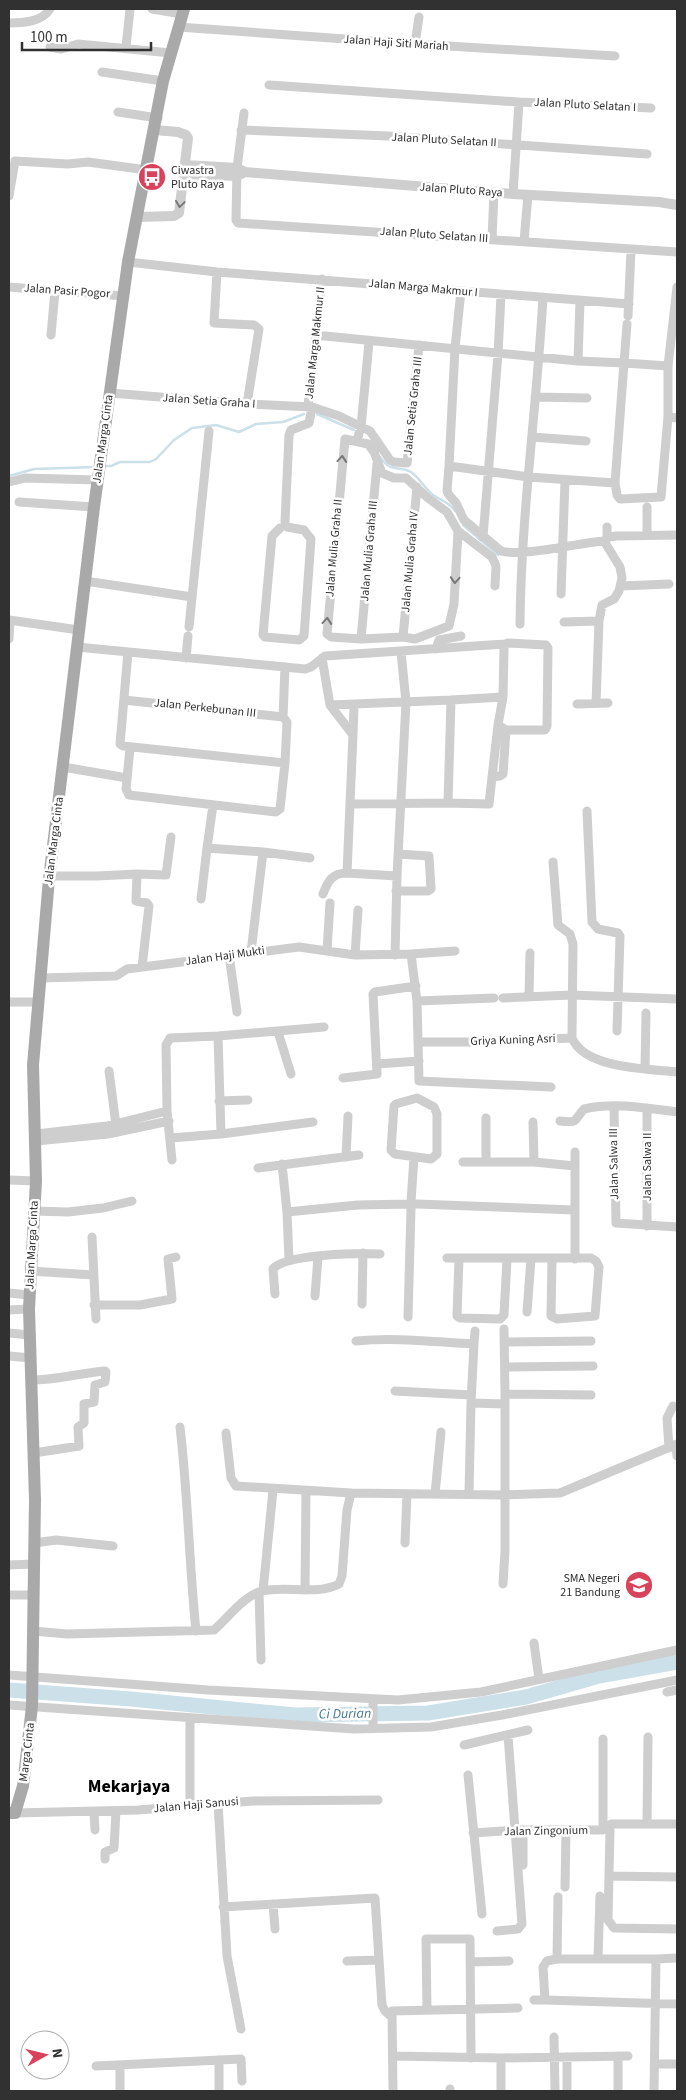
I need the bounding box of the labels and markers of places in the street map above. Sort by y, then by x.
bus stop icon: Ciwastra Pluto Raya [137,162,167,192]
place label: Ciwastra Pluto Raya [171,162,224,193]
place label: SMA Negeri 21 Bandung [560,1570,620,1601]
school or university icon: SMA Negeri 21 Bandung [624,1570,654,1600]

